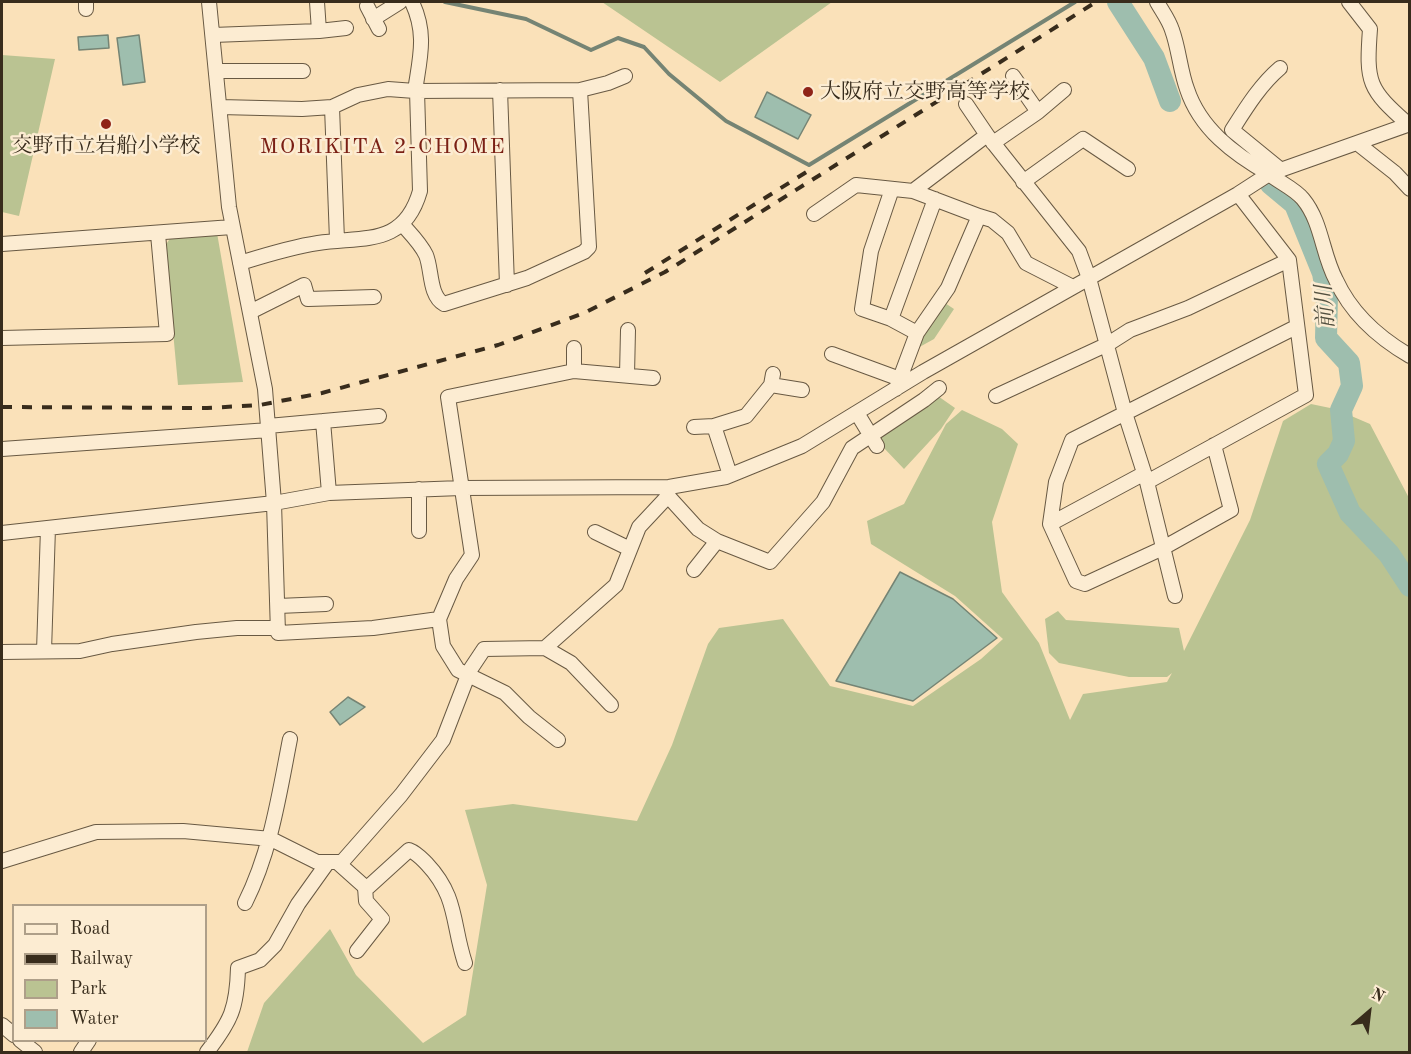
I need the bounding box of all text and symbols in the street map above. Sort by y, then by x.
place label: 大阪府立交野高等学校 [820,79,1030,105]
marker: 大阪府立交野高等学校 [801,85,815,99]
marker: 交野市立岩船小学校 [99,117,113,131]
place label: 交野市立岩船小学校 [12,133,200,159]
district label: MORIKITA 2-CHOME [260,134,506,160]
water label: 前川 [1311,284,1341,330]
legend [12,904,207,1042]
text: Road [70,920,110,938]
text: Railway [70,950,133,968]
text: Park [70,980,107,998]
north arrow [1339,982,1399,1042]
text: N [1368,986,1387,1006]
text: Water [70,1010,119,1028]

